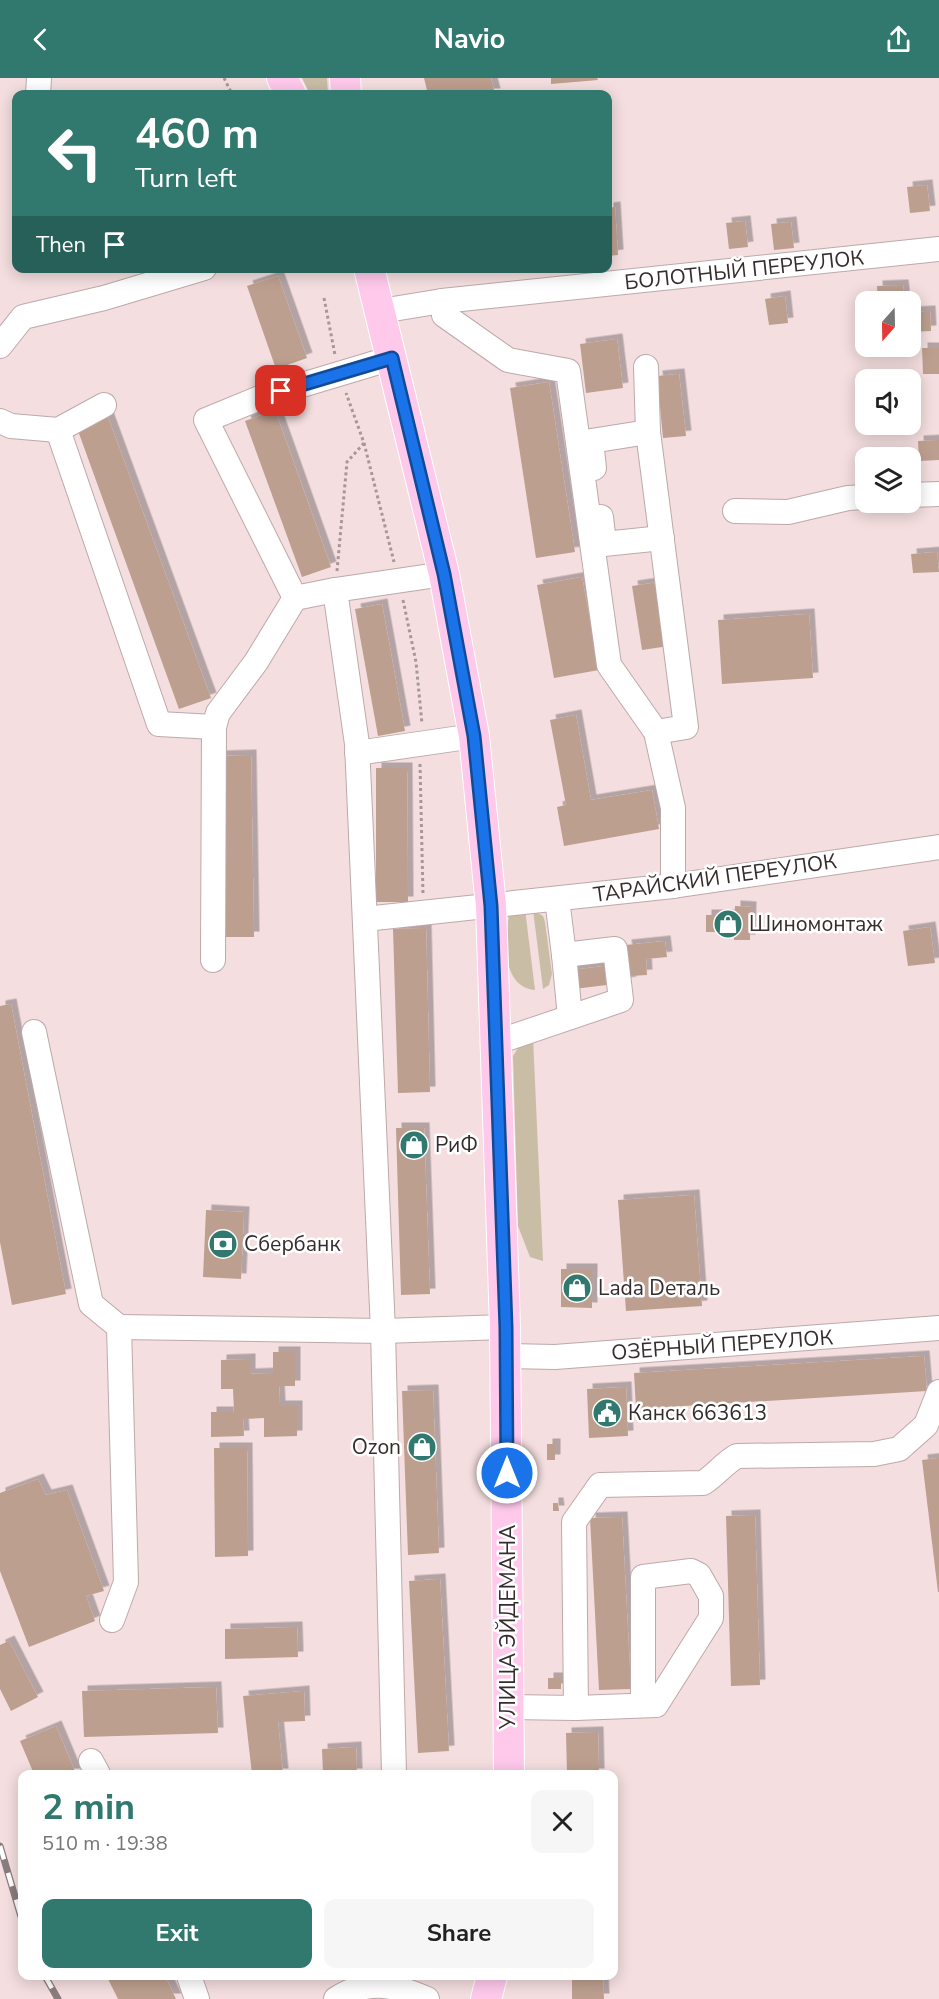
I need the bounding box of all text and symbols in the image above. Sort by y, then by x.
text: Navio [434,21,505,58]
icon: back [24,23,57,56]
icon: share [882,23,915,56]
text: 460 m [135,106,259,163]
icon: left [36,114,114,192]
text: Turn left [135,160,236,197]
icon: arrive [98,228,131,261]
text: Then [36,230,86,260]
street label: БОЛОТНЫЙ ПЕРЕУЛОК [623,243,866,296]
north arrow [855,291,921,357]
map controls [855,291,921,513]
pin [255,365,306,416]
button: sound [855,369,921,435]
icon: arrive [264,374,297,407]
button: layers [855,447,921,513]
street label: ТАРАЙСКИЙ ПЕРЕУЛОК [592,847,839,909]
shop icon: Шиномонтаж [712,908,744,940]
place label: Шиномонтаж [749,910,883,938]
shop icon: РиФ [398,1129,430,1161]
place label: РиФ [435,1131,478,1159]
bank icon: Сбербанк [207,1228,239,1260]
place label: Сбербанк [244,1230,341,1258]
shop icon: Lada Dеталь [561,1272,593,1304]
place label: Lada Dеталь [598,1274,720,1302]
street label: ОЗЁРНЫЙ ПЕРЕУЛОК [610,1323,834,1367]
public building icon: Канск 663613 [591,1397,623,1429]
place label: Канск 663613 [628,1399,767,1427]
shop icon: Ozon [406,1431,438,1463]
place label: Ozon [352,1433,401,1461]
position arrow [475,1441,539,1505]
street label: УЛИЦА ЭЙДЕМАНА [494,1525,522,1730]
text: 2 min [42,1783,135,1832]
button: close [531,1790,594,1853]
text: 510 m · 19:38 [42,1830,168,1857]
button: Exit [42,1899,312,1968]
button: Share [324,1899,594,1968]

